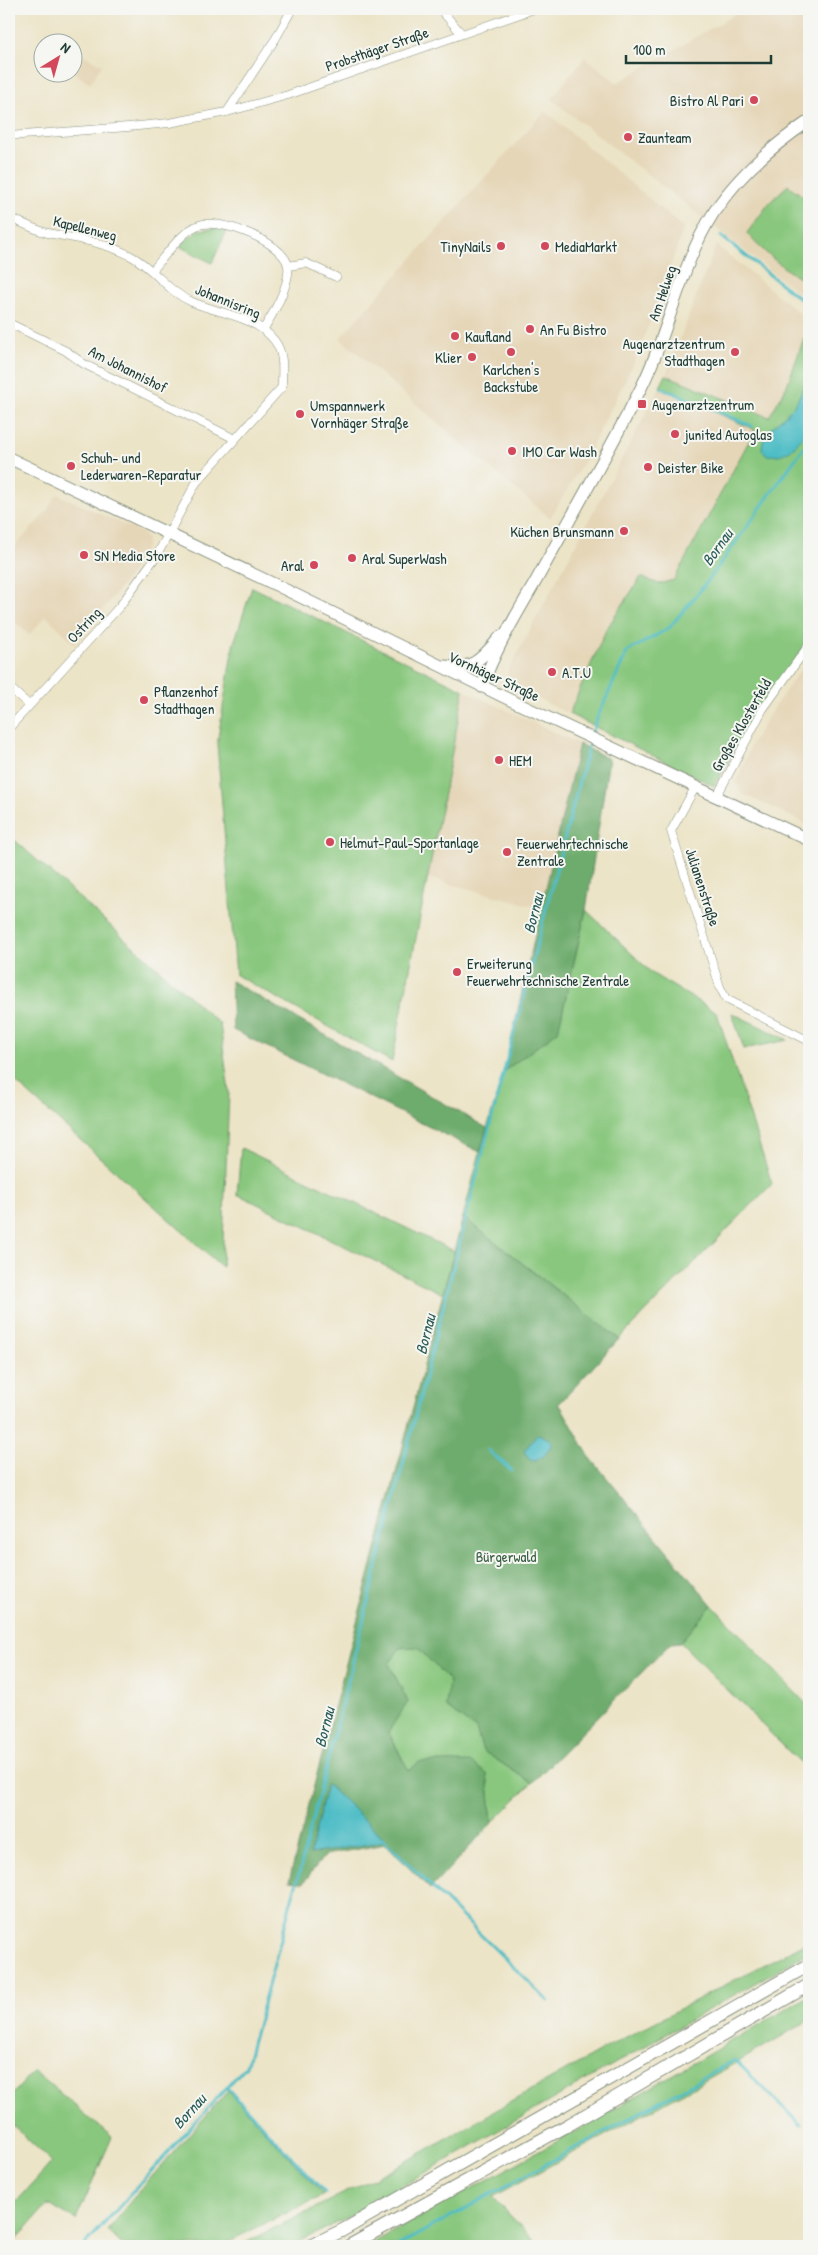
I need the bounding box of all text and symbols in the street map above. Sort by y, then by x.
street label: Probsthäger Straße [323,22,431,76]
north arrow [32,32,82,82]
scale bar [626,32,770,64]
text: N [57,37,75,57]
text: 100 m [633,39,666,60]
place label: Bistro Al Pari [670,90,744,111]
marker: Bistro Al Pari [748,94,760,106]
place label: Zaunteam [638,127,691,148]
marker: Zaunteam [622,131,634,143]
street label: Kapellenweg [51,210,119,246]
place label: TinyNails [441,236,491,257]
place label: MediaMarkt [555,236,618,257]
marker: TinyNails [495,240,507,252]
marker: MediaMarkt [539,240,551,252]
street label: Am Helweg [643,262,681,324]
street label: Johannisring [192,278,264,324]
place label: An Fu Bistro [540,319,606,340]
marker: An Fu Bistro [524,323,536,335]
place label: Kaufland [465,326,511,347]
marker: Kaufland [449,330,461,342]
place label: Augenarztzentrum Stadthagen [623,333,725,371]
street label: Am Johannishof [85,340,171,398]
marker: Karlchen's Backstube [505,346,517,358]
marker: Augenarztzentrum Stadthagen [729,346,741,358]
place label: Klier [435,347,462,368]
marker: Klier [466,351,478,363]
place label: Karlchen's Backstube [483,359,540,397]
place label: Augenarztzentrum [652,394,754,415]
place label: Umspannwerk Vornhäger Straße [310,395,409,433]
marker: Augenarztzentrum [636,398,648,410]
marker: Umspannwerk Vornhäger Straße [294,408,306,420]
place label: junited Autoglas [683,424,772,445]
marker: junited Autoglas [669,428,681,440]
place label: IMO Car Wash [522,441,597,462]
marker: IMO Car Wash [506,445,518,457]
place label: Schuh- und Lederwaren-Reparatur [81,447,201,485]
place label: Deister Bike [658,457,724,478]
marker: Schuh- und Lederwaren-Reparatur [65,460,77,472]
marker: Deister Bike [642,461,654,473]
place label: Küchen Brunsmann [510,521,614,542]
water label: Bornau [696,523,739,570]
marker: Küchen Brunsmann [618,525,630,537]
place label: SN Media Store [94,545,176,566]
place label: Aral SuperWash [362,548,447,569]
marker: SN Media Store [78,549,90,561]
marker: Aral SuperWash [346,552,358,564]
place label: Aral [281,555,304,576]
marker: Aral [308,559,320,571]
street label: Ostring [62,602,106,647]
street label: Vornhäger Straße [445,646,543,706]
place label: A.T.U [562,662,591,683]
marker: A.T.U [546,666,558,678]
street label: Großes Klosterfeld [706,675,776,775]
place label: Pflanzenhof Stadthagen [154,681,219,719]
marker: Pflanzenhof Stadthagen [138,694,150,706]
place label: HEM [509,750,532,771]
marker: HEM [493,754,505,766]
place label: Helmut-Paul-Sportanlage [340,832,479,853]
place label: Feuerwehrtechnische Zentrale [516,833,629,871]
marker: Helmut-Paul-Sportanlage [324,836,336,848]
street label: Julianenstraße [681,845,725,929]
marker: Feuerwehrtechnische Zentrale [501,846,513,858]
water label: Bornau [517,889,549,935]
place label: Erweiterung Feuerwehrtechnische Zentrale [466,953,629,991]
marker: Erweiterung Feuerwehrtechnische Zentrale [451,966,463,978]
water label: Bornau [409,1310,441,1356]
park label: Bürgerwald [476,1546,536,1567]
water label: Bornau [308,1703,340,1749]
water label: Bornau [167,2087,212,2133]

